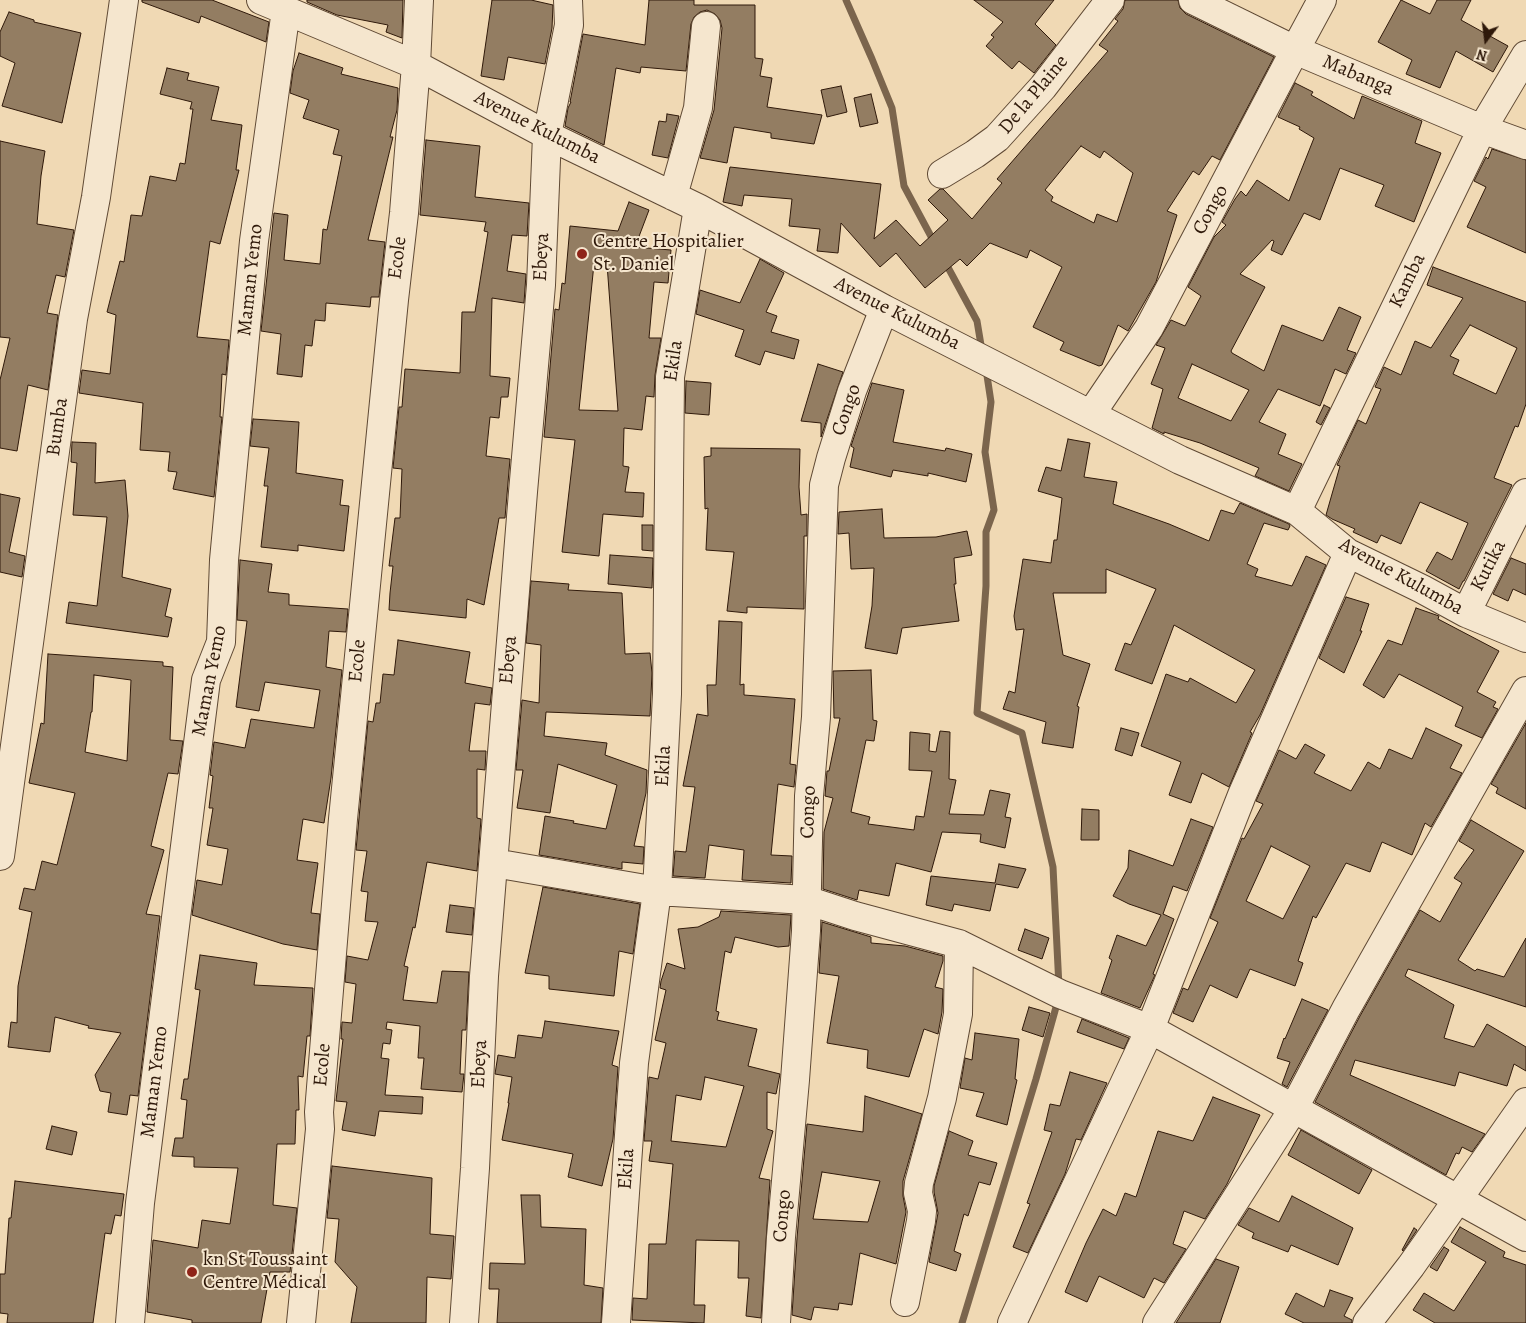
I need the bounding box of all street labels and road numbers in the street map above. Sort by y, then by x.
street label: Mabanga [1319,50,1397,102]
street label: De la Plaine [994,51,1074,139]
street label: Avenue Kulumba [470,86,604,170]
street label: Congo [1188,181,1234,239]
street label: Maman Yemo [233,223,269,337]
street label: Ebeya [529,232,555,282]
street label: Ecole [383,235,413,281]
street label: Kamba [1385,250,1431,312]
street label: Avenue Kulumba [830,272,964,356]
street label: Ekila [659,339,689,383]
street label: Congo [827,381,867,439]
street label: Bumba [42,396,74,458]
street label: Avenue Kulumba [1335,533,1467,621]
street label: Kutika [1466,536,1512,596]
street label: Maman Yemo [187,624,233,738]
street label: Ebeya [495,635,523,685]
street label: Ecole [344,638,372,684]
street label: Ekila [651,745,677,787]
street label: Congo [796,785,822,839]
street label: Maman Yemo [136,1025,174,1139]
street label: Ebeya [467,1039,493,1089]
street label: Ecole [309,1042,337,1088]
street label: Ekila [614,1147,640,1191]
street label: Congo [769,1189,797,1243]

